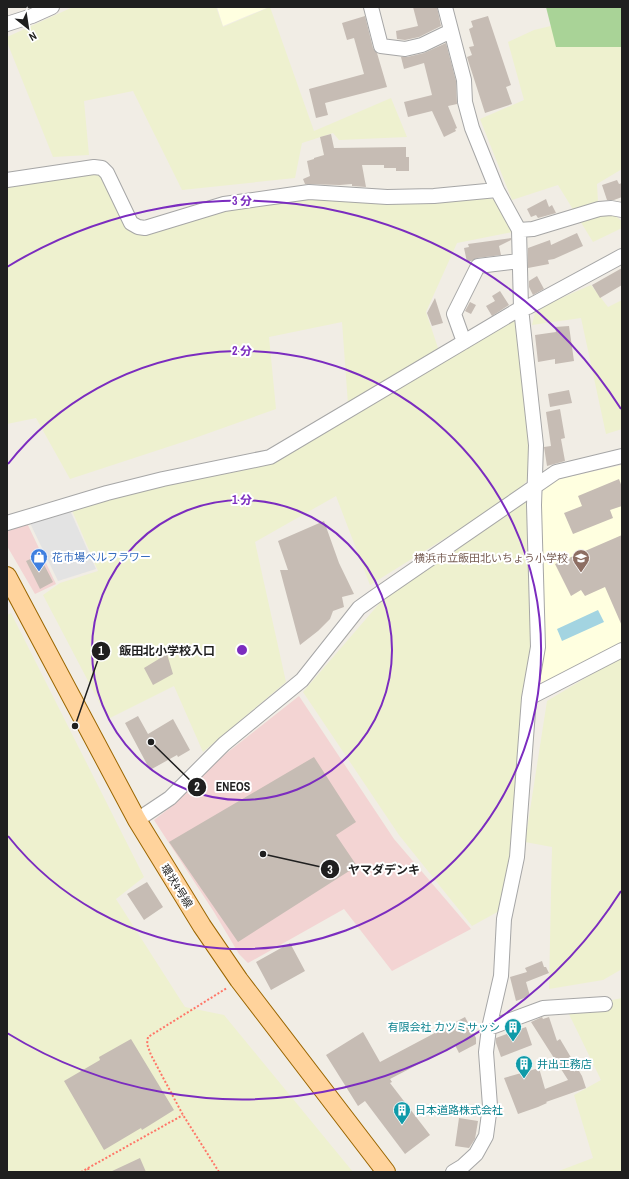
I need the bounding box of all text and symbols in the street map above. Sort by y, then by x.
north arrow [8,8,48,48]
text: N [27,29,39,44]
text: 3 分 [232,193,252,209]
text: 2 分 [232,343,252,359]
text: 1 分 [232,492,252,508]
shop icon: 花市場ベルフラワー [29,547,49,572]
school or university icon: 横浜市立飯田北いちょう小学校 [571,548,591,573]
place label: 花市場ベルフラワー [52,550,151,564]
place label: 横浜市立飯田北いちょう小学校 [414,551,568,565]
callout: 飯田北小学校入口 [91,639,223,663]
text: 1 [98,643,104,659]
text: 飯田北小学校入口 [119,643,215,659]
centre of rings [235,643,249,657]
callout: ENEOS [187,775,258,799]
text: 2 [194,779,200,795]
text: ENEOS [216,779,251,795]
callout: ヤマダデンキ [320,857,428,881]
street label: 環状4号線 [158,862,196,910]
text: 3 [327,862,333,878]
text: ヤマダデンキ [348,862,420,878]
building icon: 有限会社 カツミサッシ [503,1017,523,1042]
place label: 有限会社 カツミサッシ [387,1020,500,1034]
building icon: 井出工務店 [514,1054,534,1079]
place label: 井出工務店 [537,1057,592,1071]
building icon: 日本道路株式会社 [392,1100,412,1125]
place label: 日本道路株式会社 [415,1103,503,1117]

